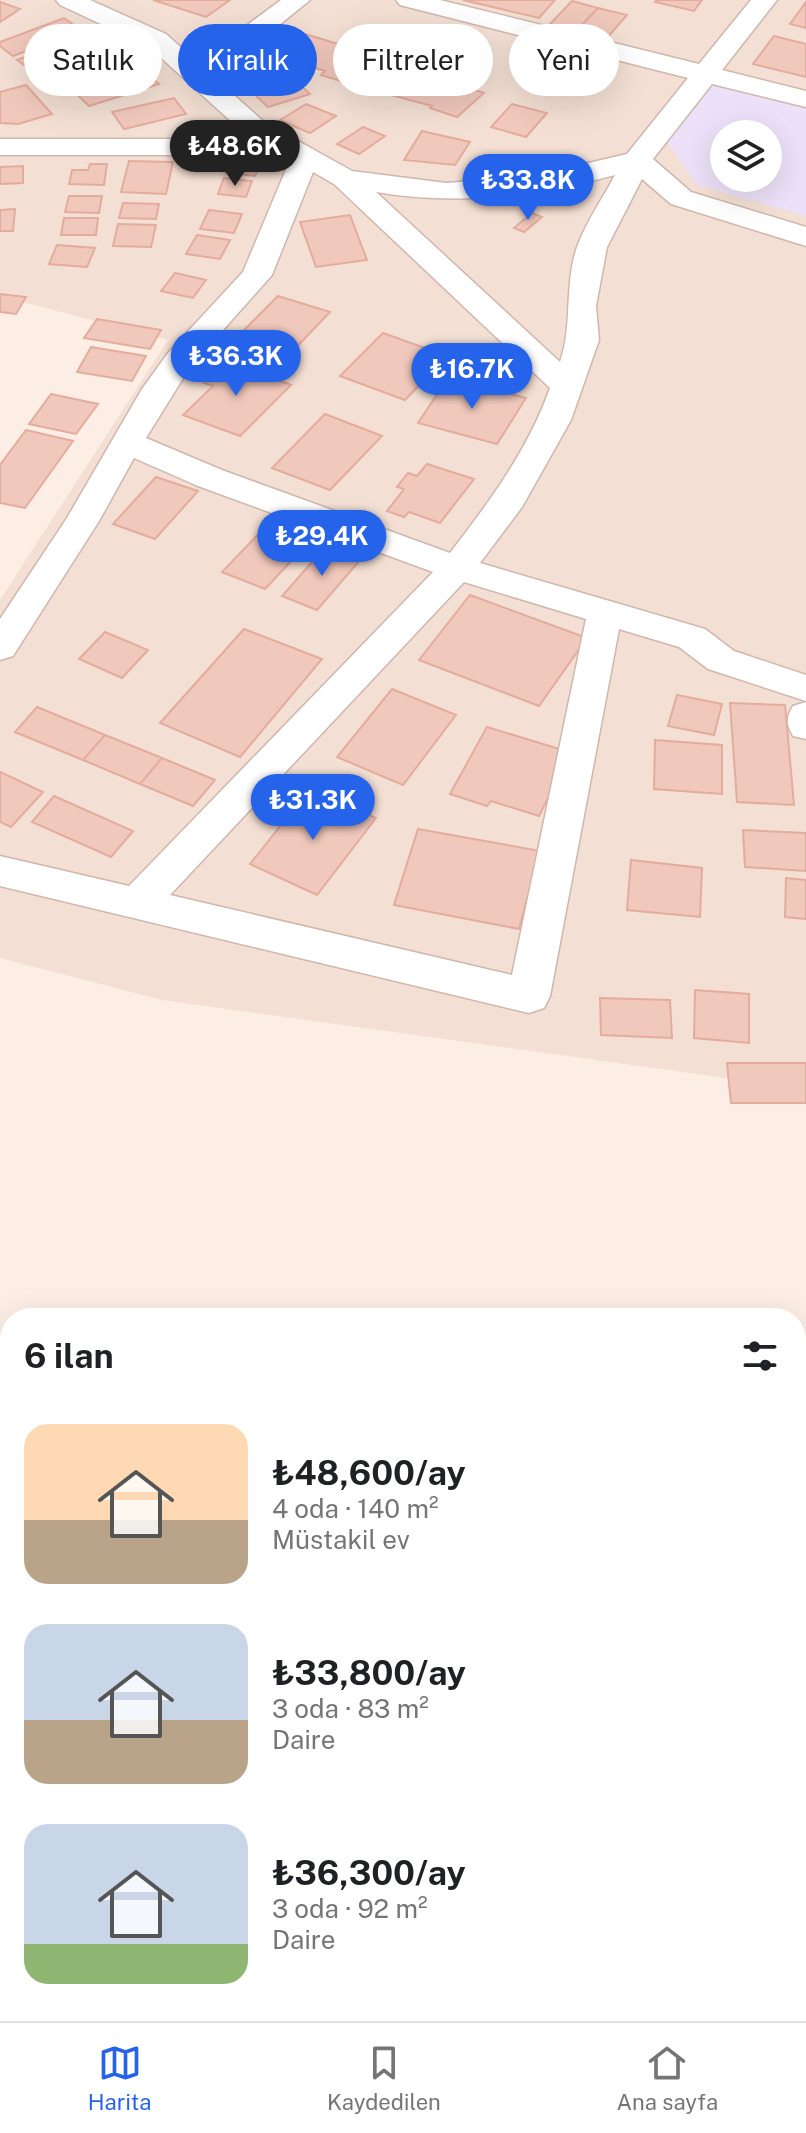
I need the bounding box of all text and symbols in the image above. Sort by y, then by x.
chip: Satılık [24,24,162,96]
chip: Kiralık [178,24,317,96]
chip: Filtreler [333,24,493,96]
chip: Yeni [509,24,619,96]
pin: ₺48.6K [170,120,300,188]
map controls [710,120,782,192]
button: layers [710,120,782,192]
text: ₺48.6K [188,130,282,161]
pin: ₺33.8K [463,154,593,222]
text: ₺33.8K [481,164,575,195]
pin: ₺36.3K [171,330,301,398]
text: ₺36.3K [189,340,283,371]
pin: ₺16.7K [407,343,537,411]
text: ₺16.7K [429,353,515,384]
pin: ₺29.4K [257,510,387,578]
text: ₺29.4K [275,520,369,551]
pin: ₺31.3K [248,774,378,842]
text: ₺31.3K [269,784,357,815]
icon: filters [738,1334,782,1378]
text: 6 ilan [24,1336,114,1376]
text: ₺48,600/ay [272,1453,466,1493]
icon: home [88,1456,184,1552]
text: 4 oda · 140 m² [272,1493,439,1524]
text: Müstakil ev [272,1524,410,1555]
text: ₺33,800/ay [272,1653,466,1693]
icon: home [88,1656,184,1752]
text: 3 oda · 83 m² [272,1693,429,1724]
text: Daire [272,1724,336,1755]
text: ₺36,300/ay [272,1853,466,1893]
icon: home [88,1856,184,1952]
text: 3 oda · 92 m² [272,1893,427,1924]
text: Daire [272,1924,336,1955]
tab: Harita [88,2041,151,2115]
tab: Kaydedilen [327,2041,441,2115]
tab: Ana sayfa [616,2041,718,2115]

